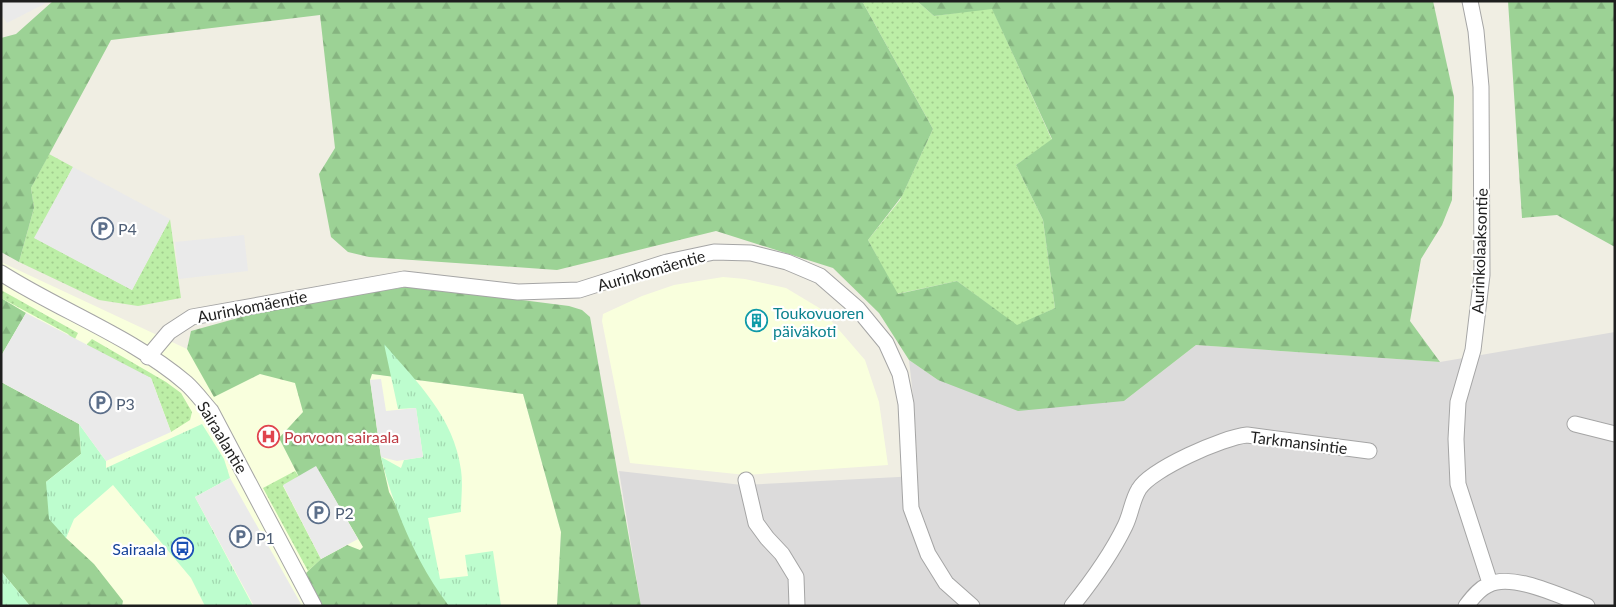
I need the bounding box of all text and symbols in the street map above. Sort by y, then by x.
street label: Aurinkolaaksontie [1467,188,1491,314]
parking icon: P4 [90,216,114,240]
place label: P4 [118,219,137,238]
street label: Aurinkomäentie [595,245,707,295]
street label: Aurinkomäentie [195,286,309,326]
place label: Toukovuoren päiväkoti [773,303,864,340]
building icon: Toukovuoren päiväkoti [745,309,769,333]
parking icon: P3 [88,391,112,415]
place label: P3 [116,394,135,413]
street label: Sairaalantie [194,397,252,477]
hospital icon: Porvoon sairaala [256,424,280,448]
place label: Porvoon sairaala [284,427,399,446]
street label: Tarkmansintie [1249,427,1349,457]
parking icon: P2 [307,500,331,524]
place label: P2 [335,503,354,522]
parking icon: P1 [228,525,252,549]
place label: P1 [256,528,275,547]
bus stop icon: Sairaala [170,536,194,560]
place label: Sairaala [112,539,166,558]

